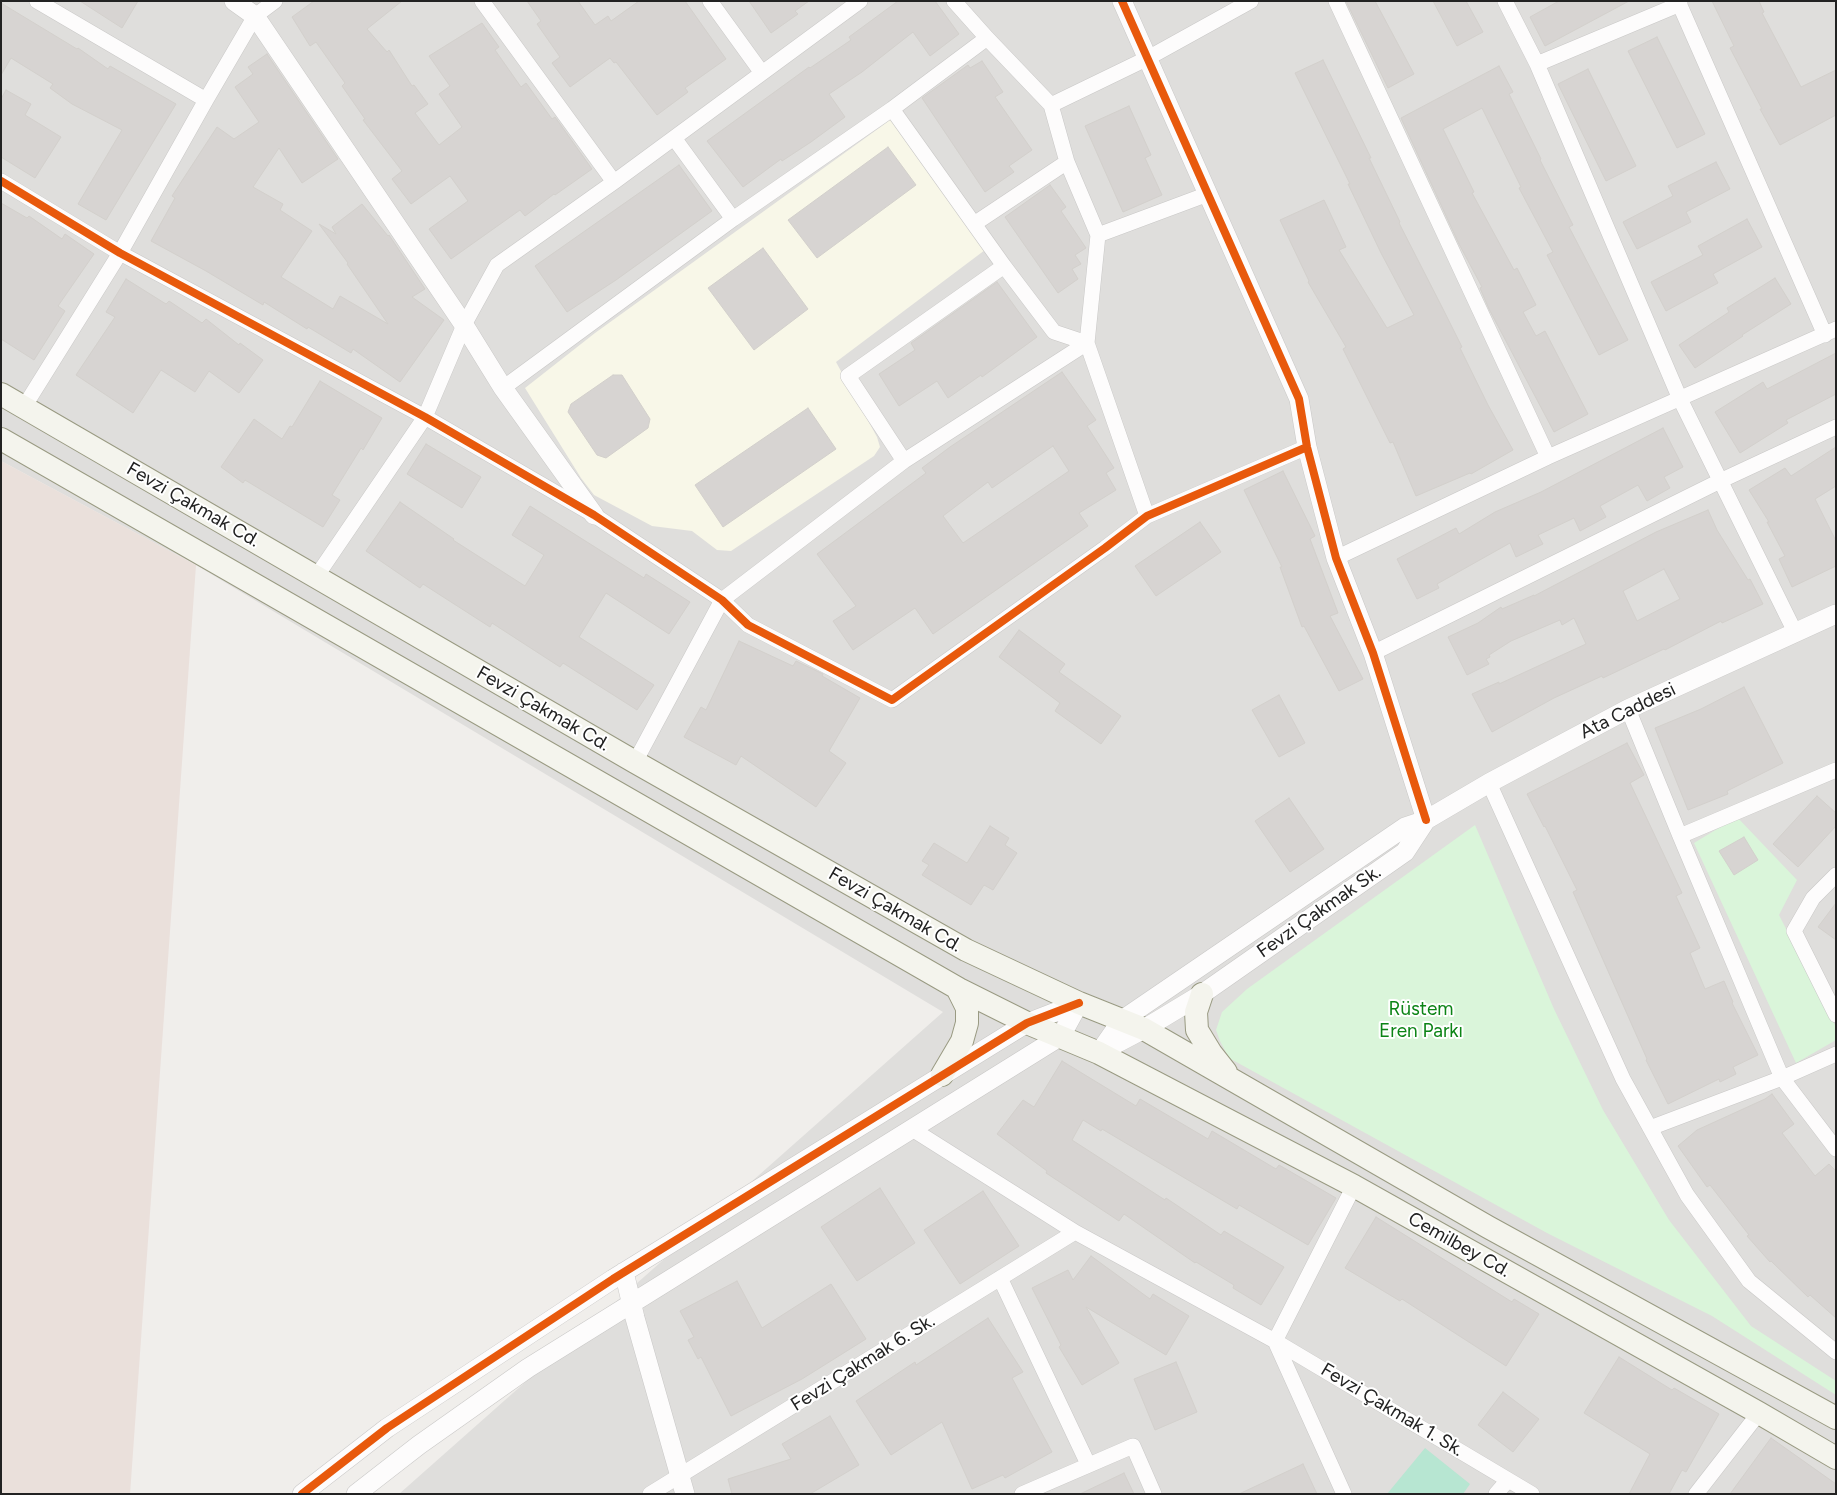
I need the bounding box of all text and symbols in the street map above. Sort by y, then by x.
street label: Fevzi Çakmak Cd. [122,458,264,552]
street label: Fevzi Çakmak Cd. [472,662,614,756]
street label: Ata Caddesi [1576,678,1680,744]
street label: Fevzi Çakmak Sk. [1253,861,1385,963]
street label: Fevzi Çakmak Cd. [824,863,966,957]
park label: Rüstem Eren Parkı [1379,998,1463,1042]
street label: Cemilbey Cd. [1404,1208,1514,1282]
street label: Fevzi Çakmak 6. Sk. [787,1310,939,1416]
street label: Fevzi Çakmak 1. Sk. [1317,1358,1467,1462]

